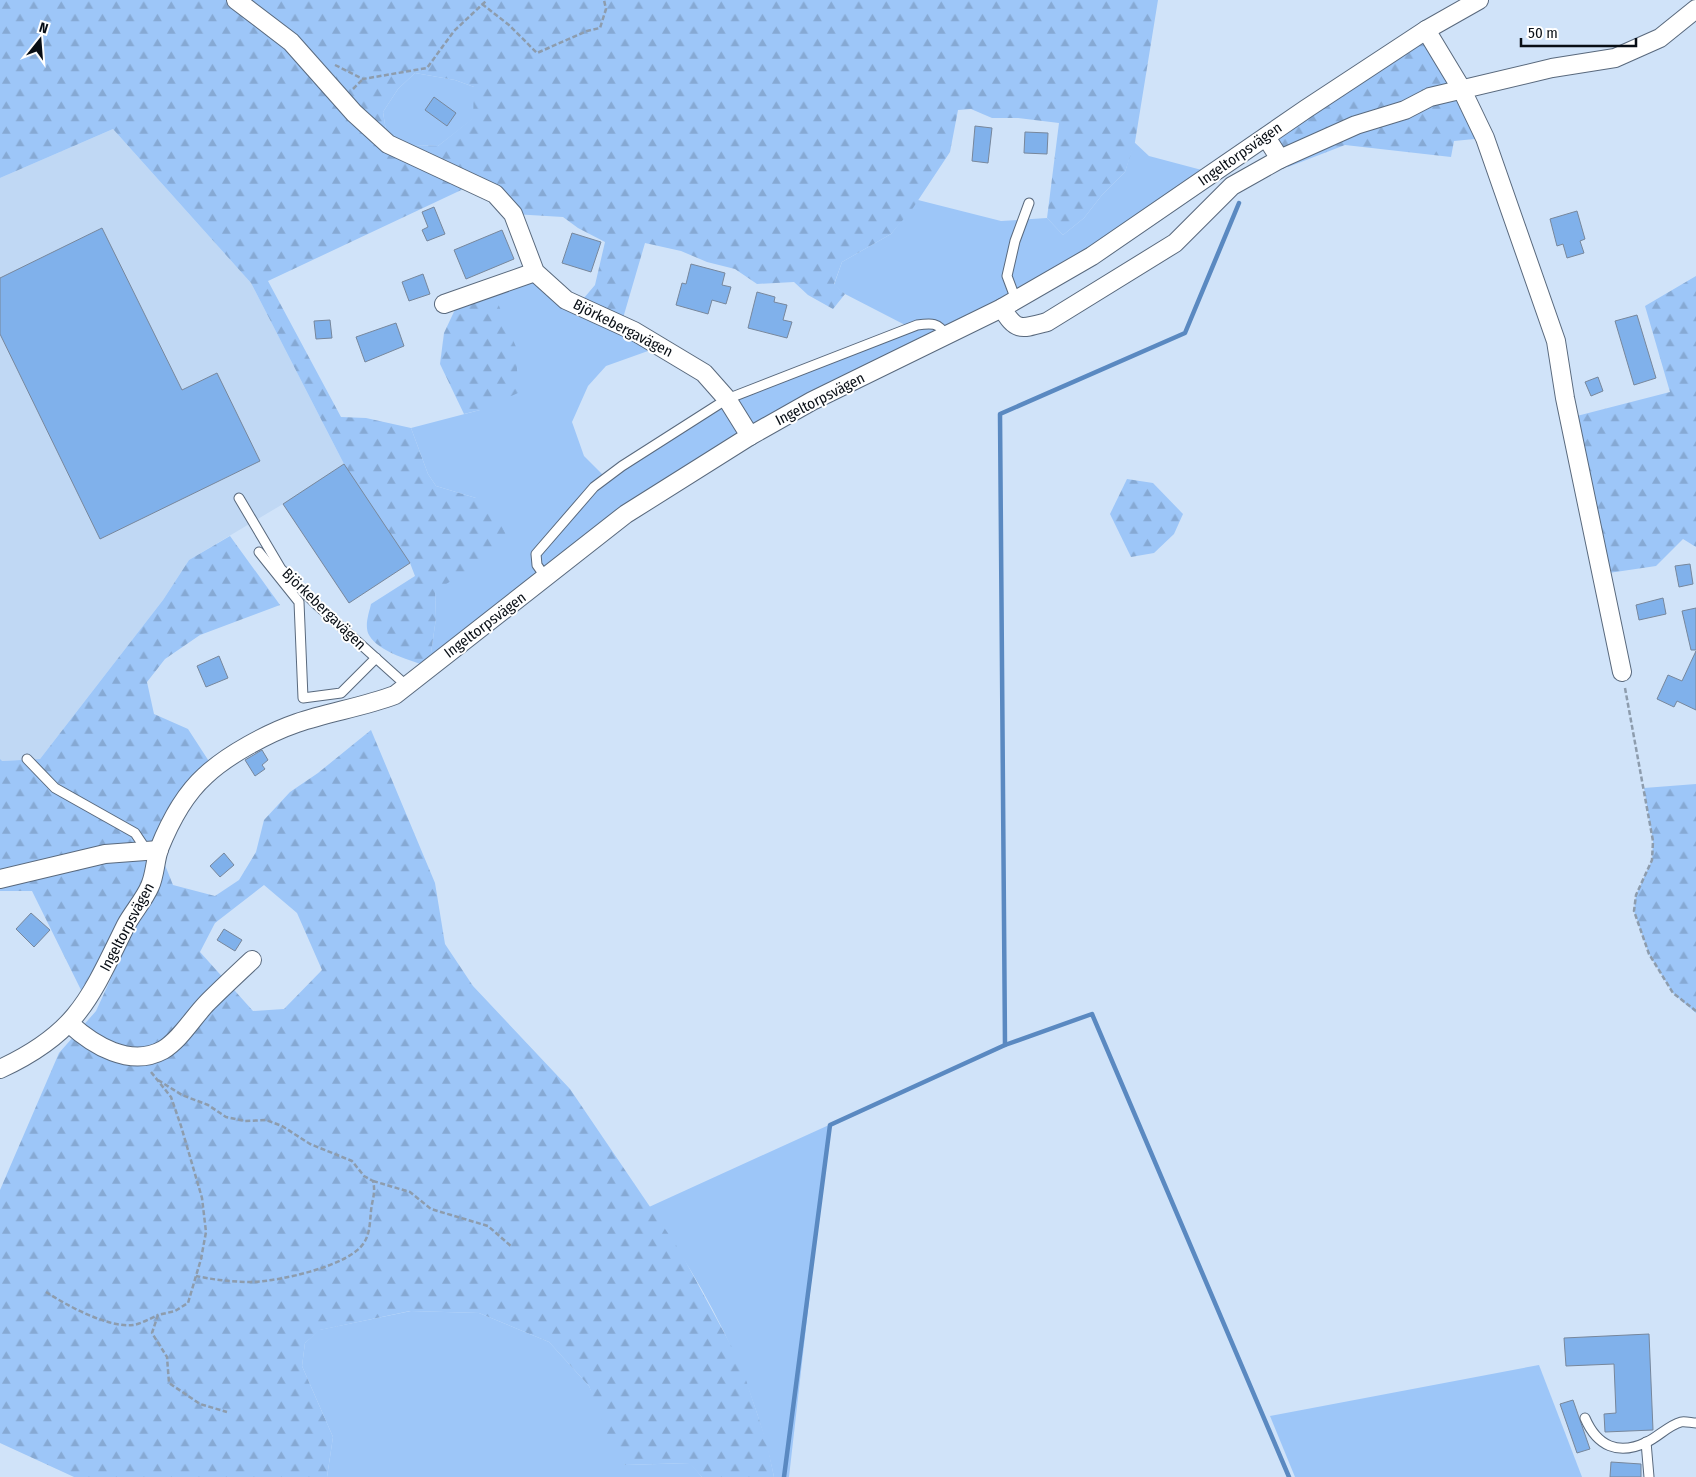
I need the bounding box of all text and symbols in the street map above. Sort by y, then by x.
north arrow [15,15,65,65]
scale bar [1521,15,1636,47]
text: N [37,19,50,37]
text: 50 m [1528,24,1558,42]
street label: Ingeltorpsvägen [1195,119,1285,189]
street label: Björkebergavägen [570,295,676,361]
street label: Ingeltorpsvägen [772,369,868,429]
street label: Björkebergavägen [278,564,370,654]
street label: Ingeltorpsvägen [441,588,529,662]
street label: Ingeltorpsvägen [96,880,158,974]

